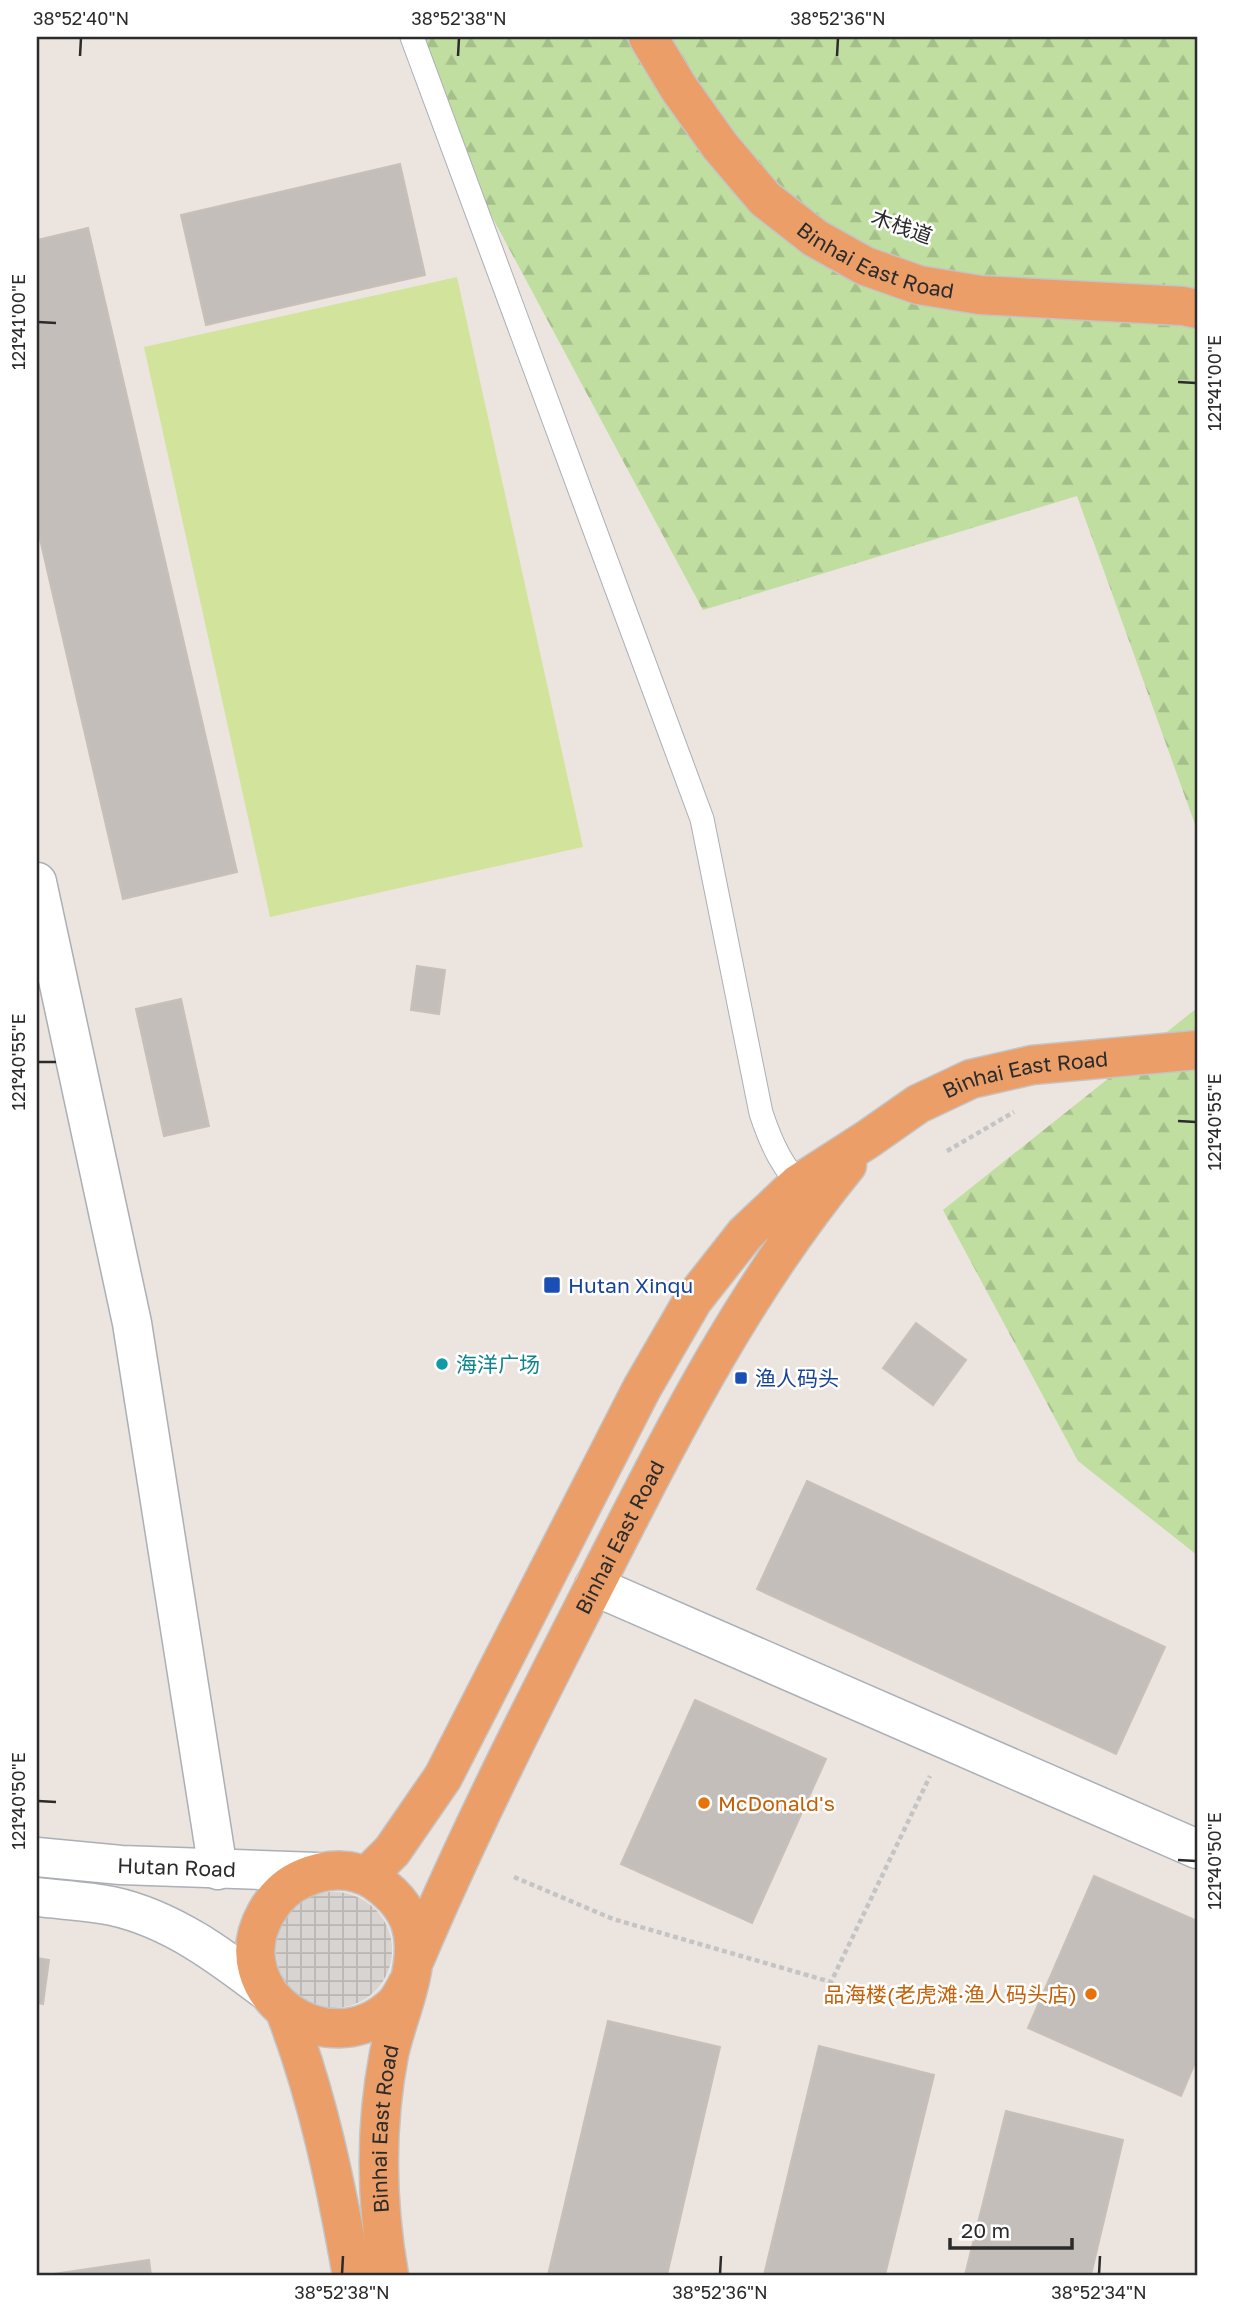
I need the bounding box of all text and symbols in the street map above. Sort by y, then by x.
text: 38°52'40"N [33,7,129,29]
text: 38°52'38"N [411,7,507,29]
text: 38°52'36"N [790,7,886,29]
street label: 木栈道 [868,203,936,249]
street label: Binhai East Road [792,216,956,304]
text: 121°41'00"E [7,274,29,370]
text: 121°41'00"E [1203,335,1225,431]
text: 121°40'55"E [7,1014,29,1110]
street label: Binhai East Road [938,1045,1109,1104]
text: 121°40'55"E [1203,1074,1225,1170]
place label: Hutan Xinqu [568,1272,693,1298]
marker: Hutan Xinqu [542,1275,562,1295]
place label: 海洋广场 [456,1351,540,1377]
marker: 海洋广场 [434,1356,450,1372]
place label: 渔人码头 [755,1365,839,1391]
marker: 渔人码头 [733,1370,749,1386]
street label: Binhai East Road [569,1456,670,1618]
text: 121°40'50"E [7,1752,29,1850]
place label: McDonald's [718,1790,835,1816]
marker: McDonald's [696,1795,712,1811]
text: 121°40'50"E [1203,1812,1225,1910]
street label: Hutan Road [117,1852,236,1882]
place label: 品海楼(老虎滩·渔人码头店) [824,1981,1077,2007]
marker: 品海楼(老虎滩·渔人码头店) [1083,1986,1099,2002]
street label: Binhai East Road [366,2042,404,2214]
scale bar [950,2207,1073,2251]
text: 20 m [961,2217,1010,2243]
text: 38°52'38"N [294,2281,390,2303]
text: 38°52'36"N [672,2281,768,2303]
text: 38°52'34"N [1051,2281,1147,2303]

